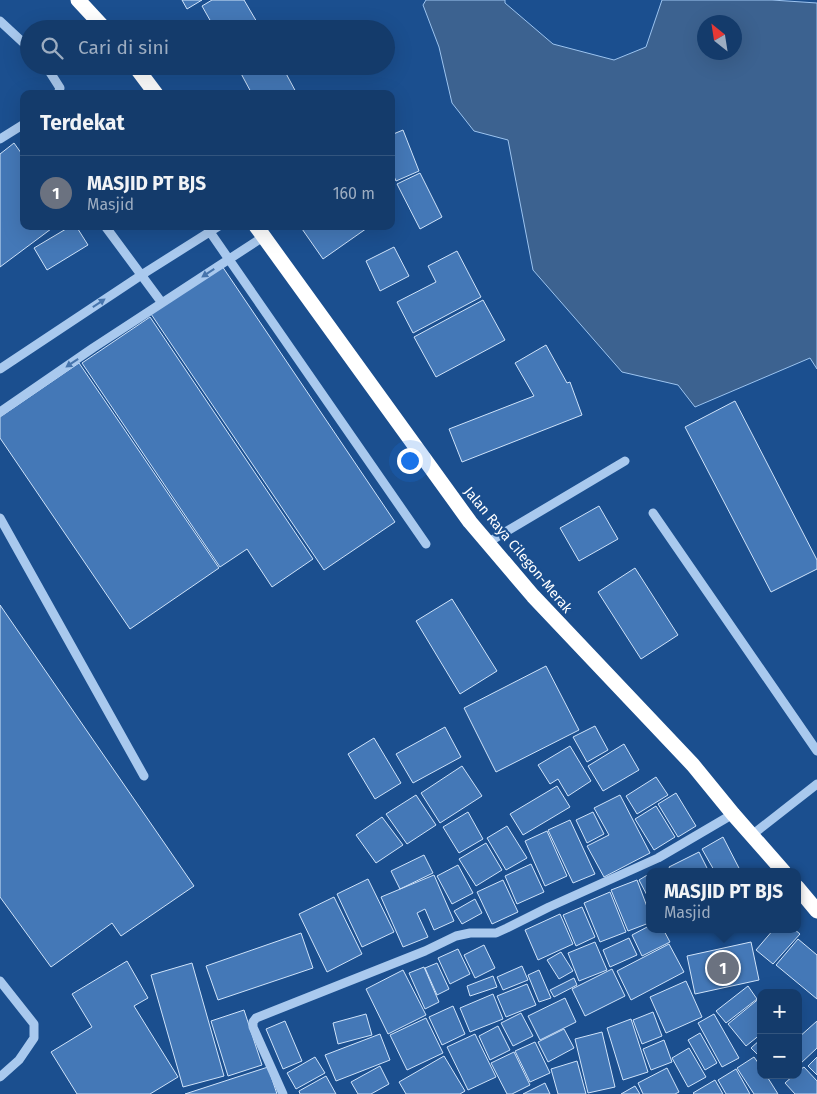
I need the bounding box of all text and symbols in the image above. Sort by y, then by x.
north arrow [697,15,742,60]
search box [20,20,395,75]
icon: search [38,34,66,62]
text: Cari di sini [78,36,169,59]
text: Terdekat [40,110,125,136]
text: MASJID PT BJS [87,172,206,195]
text: 1 [52,184,60,203]
text: 160 m [333,184,375,203]
text: Masjid [87,195,134,214]
one-way arrow [201,268,214,278]
one-way arrow [92,299,106,308]
one-way arrow [65,358,79,368]
your location [397,448,423,474]
street label: Jalan Raya Cilegon-Merak [460,483,576,617]
popup [646,868,801,933]
text: MASJID PT BJS [664,880,783,903]
text: Masjid [664,903,711,922]
pin: 1 [707,949,739,987]
map controls [757,989,802,1079]
button: + [757,989,802,1034]
button: − [757,1034,802,1079]

